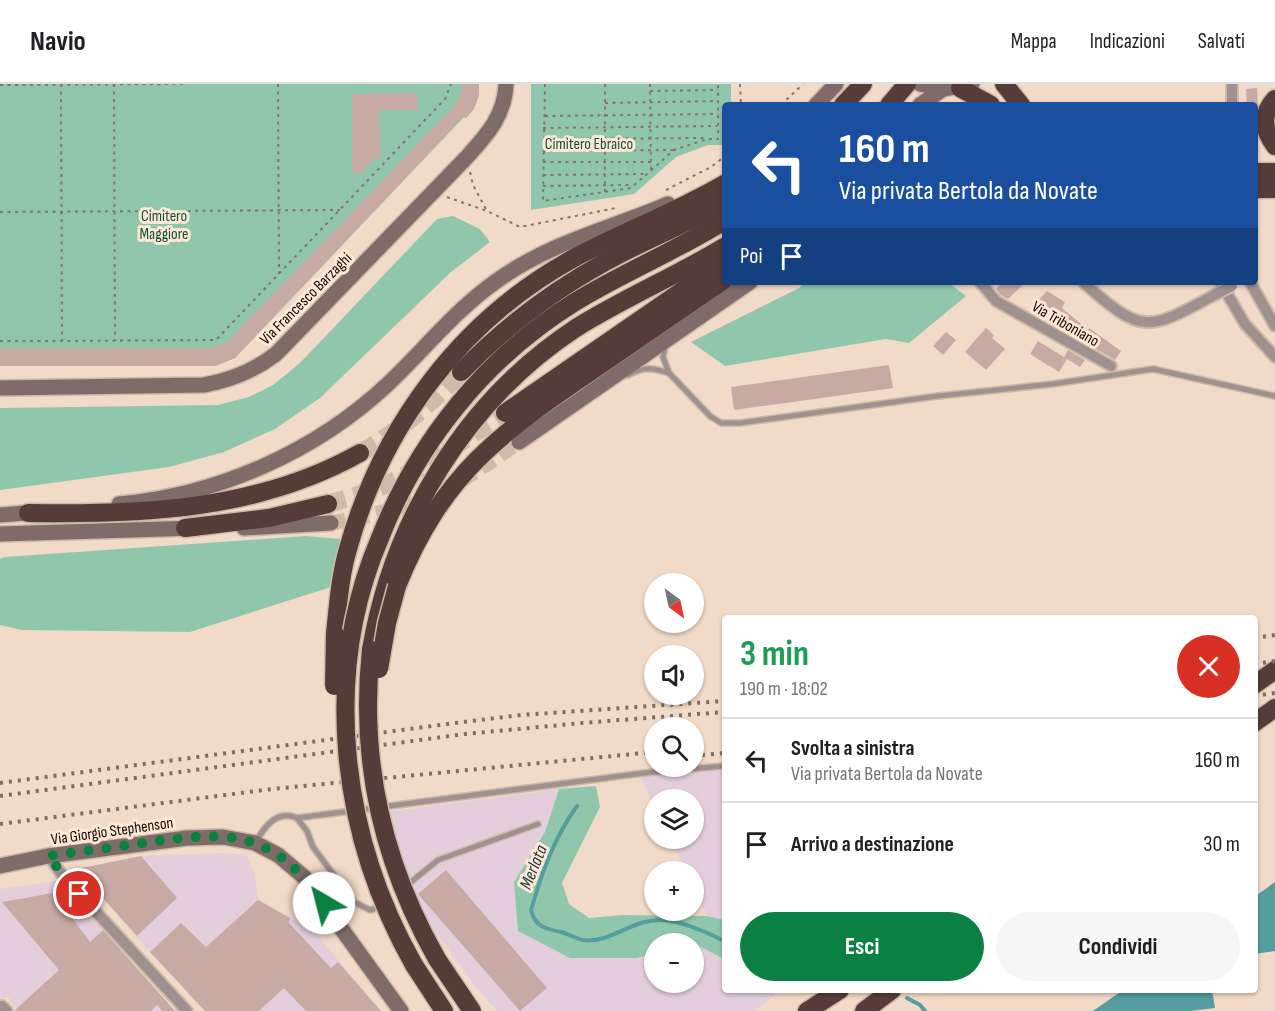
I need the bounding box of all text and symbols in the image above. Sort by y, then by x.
text: Navio [30,25,86,58]
text: Mappa [1011,29,1057,54]
text: Indicazioni [1090,29,1165,54]
text: Salvati [1198,29,1245,54]
text: 160 m [839,124,930,175]
icon: left [740,126,818,204]
park label: Cimitero Ebraico [545,135,633,154]
text: Via privata Bertola da Novate [839,175,1098,207]
park label: Cimitero Maggiore [140,207,188,244]
icon: arrive [775,240,808,273]
text: Poi [740,243,763,270]
street label: Via Francesco Barzaghi [256,249,356,349]
street label: Via Triboniano [1028,297,1102,351]
north arrow [644,573,704,633]
map controls [644,573,704,993]
text: 3 min [740,633,809,676]
button: close [1177,635,1240,698]
button: sound [644,645,704,705]
text: 190 m · 18:02 [740,677,828,701]
button: search [644,717,704,777]
text: Svolta a sinistra [791,735,914,762]
icon: left [740,744,773,777]
text: 160 m [1195,747,1240,774]
text: Via privata Bertola da Novate [791,762,983,786]
button: layers [644,789,704,849]
street label: Via Giorgio Stephenson [50,814,175,849]
icon: arrive [740,828,773,861]
text: Arrivo a destinazione [791,831,954,858]
text: 30 m [1203,831,1240,858]
water label: Merlata [515,841,552,892]
button: + [644,861,704,921]
pin [53,868,104,919]
position arrow [292,871,356,935]
icon: arrive [62,877,95,910]
button: Esci [740,912,984,981]
button: Condividi [996,912,1240,981]
button: − [644,933,704,993]

